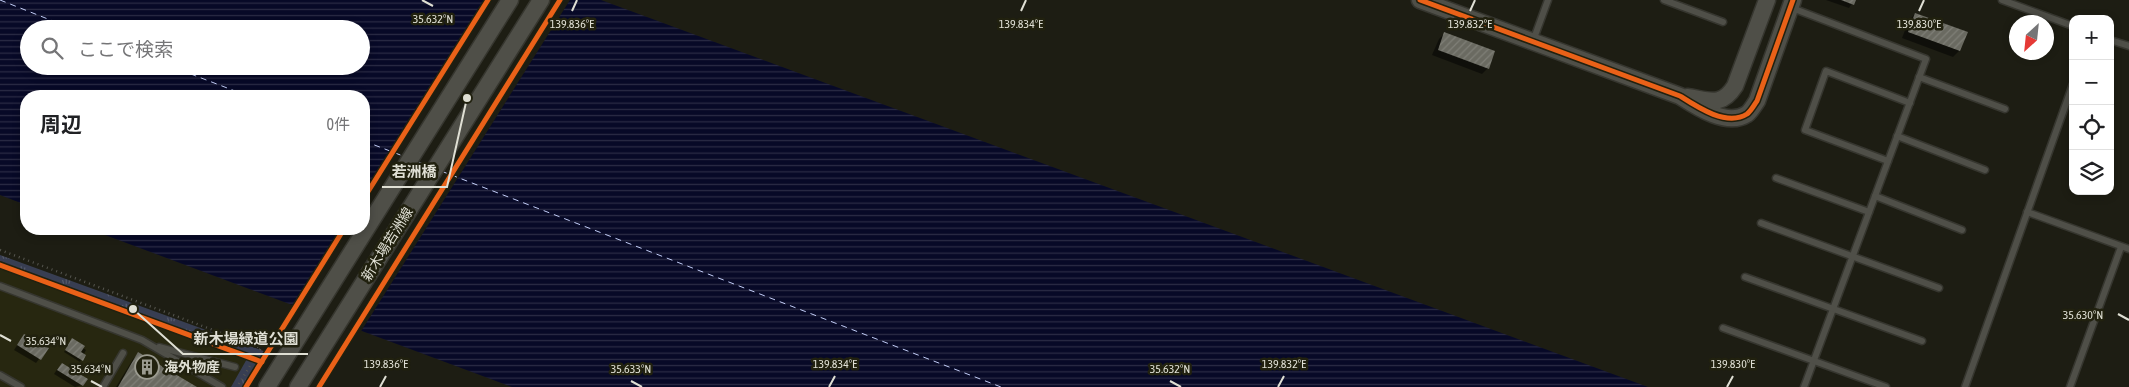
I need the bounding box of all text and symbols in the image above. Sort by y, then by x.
text: 35.632°N [413,12,453,26]
north arrow [2009,15,2054,60]
map controls [2069,15,2114,195]
button: + [2069,15,2114,60]
text: 139.836°E [550,17,594,31]
text: 139.834°E [999,17,1043,31]
text: 139.832°E [1448,17,1492,31]
text: 139.830°E [1897,17,1941,31]
search box [20,20,370,75]
icon: search [38,34,66,62]
text: ここで検索 [78,38,173,60]
button: − [2069,60,2114,105]
button: locate [2069,105,2114,150]
text: 周辺 [40,112,82,136]
text: 0件 [326,115,350,133]
button: layers [2069,150,2114,195]
callout: 若洲橋 [382,157,447,187]
text: 若洲橋 [391,163,437,180]
street label: 新木場若洲線 [358,204,416,284]
text: 35.630°N [2063,308,2103,322]
callout: 新木場緑道公園 [183,324,308,354]
text: 新木場緑道公園 [193,330,299,347]
text: 35.634°N [26,334,66,348]
building icon: 海外物産 [134,354,160,380]
text: 139.836°E [364,357,408,371]
text: 139.834°E [813,357,857,371]
text: 139.832°E [1262,357,1306,371]
text: 139.830°E [1711,357,1755,371]
place label: 海外物産 [164,359,220,375]
text: 35.634°N [71,362,111,376]
text: 35.633°N [611,362,651,376]
text: 35.632°N [1150,362,1190,376]

